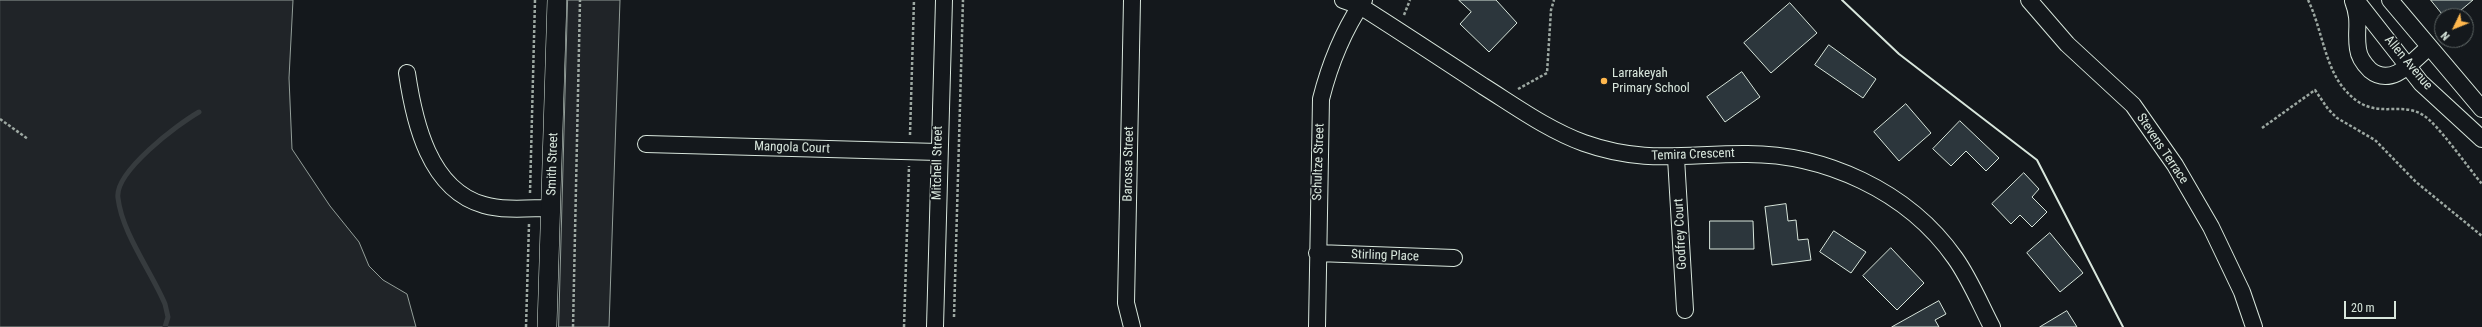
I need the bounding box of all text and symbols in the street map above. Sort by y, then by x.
north arrow [2434,8,2474,48]
text: N [2439,29,2453,43]
street label: Allen Avenue [2381,33,2435,93]
place label: Larrakeyah Primary School [1612,66,1690,97]
marker: Larrakeyah Primary School [1599,76,1609,86]
street label: Stevens Terrace [2133,111,2191,187]
street label: Schultze Street [1310,123,1328,201]
street label: Mitchell Street [930,126,946,200]
street label: Barossa Street [1121,126,1137,202]
street label: Smith Street [544,132,562,196]
street label: Mangola Court [754,139,830,157]
street label: Temira Crescent [1651,146,1735,164]
street label: Godfrey Court [1671,198,1691,270]
street label: Stirling Place [1351,247,1419,265]
scale bar [2346,293,2398,319]
text: 20 m [2351,301,2375,315]

